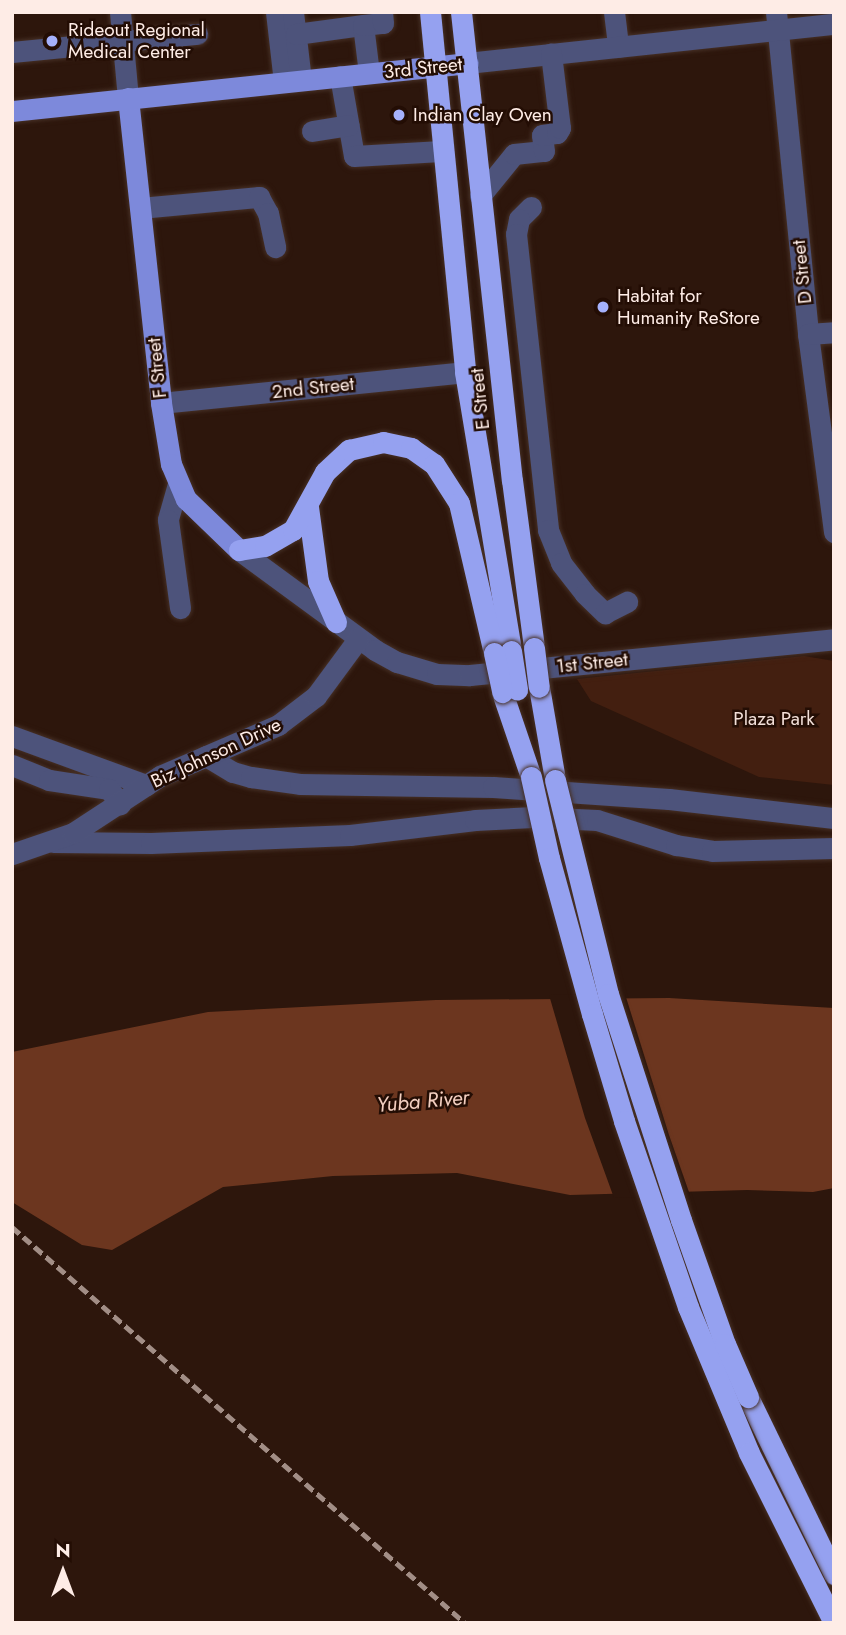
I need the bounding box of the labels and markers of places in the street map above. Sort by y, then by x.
place label: Rideout Regional Medical Center [68,19,205,63]
marker: Rideout Regional Medical Center [42,31,62,51]
place label: Indian Clay Oven [413,104,552,126]
marker: Indian Clay Oven [391,107,407,123]
place label: Habitat for Humanity ReStore [617,285,760,329]
marker: Habitat for Humanity ReStore [595,299,611,315]

